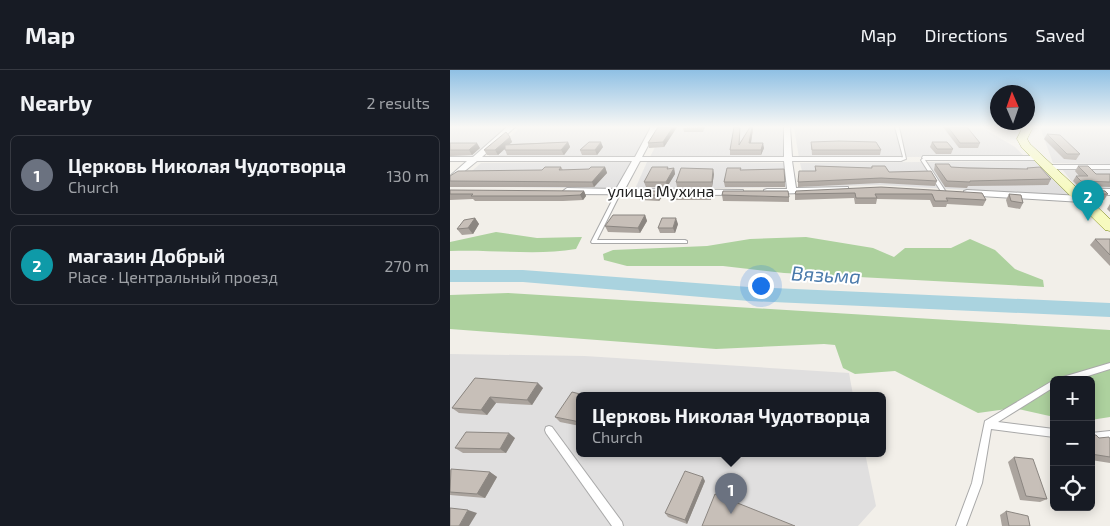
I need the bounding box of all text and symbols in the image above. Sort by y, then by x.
text: Map [25,20,75,49]
text: Map [860,24,897,46]
text: Directions [925,24,1008,46]
text: Saved [1036,24,1085,46]
north arrow [990,85,1035,130]
text: Nearby [20,90,92,115]
text: 2 results [367,93,430,112]
text: Церковь Николая Чудотворца [68,154,346,177]
text: 1 [34,166,40,185]
text: 130 m [387,166,429,185]
text: Church [68,177,119,196]
pin: 2 [1072,180,1104,221]
street label: улица Мухина [608,181,714,201]
text: магазин Добрый [68,244,225,267]
text: 2 [32,256,42,275]
text: 270 m [385,256,429,275]
water label: Вязьма [791,260,861,288]
text: Place · Центральный проезд [68,267,278,286]
your location [748,273,774,299]
map controls [1050,376,1095,511]
button: + [1050,376,1095,421]
popup [576,392,886,457]
text: Церковь Николая Чудотворца [592,404,870,427]
button: − [1050,421,1095,466]
text: Church [592,427,643,446]
button: locate [1050,466,1095,511]
pin: 1 [715,473,747,514]

